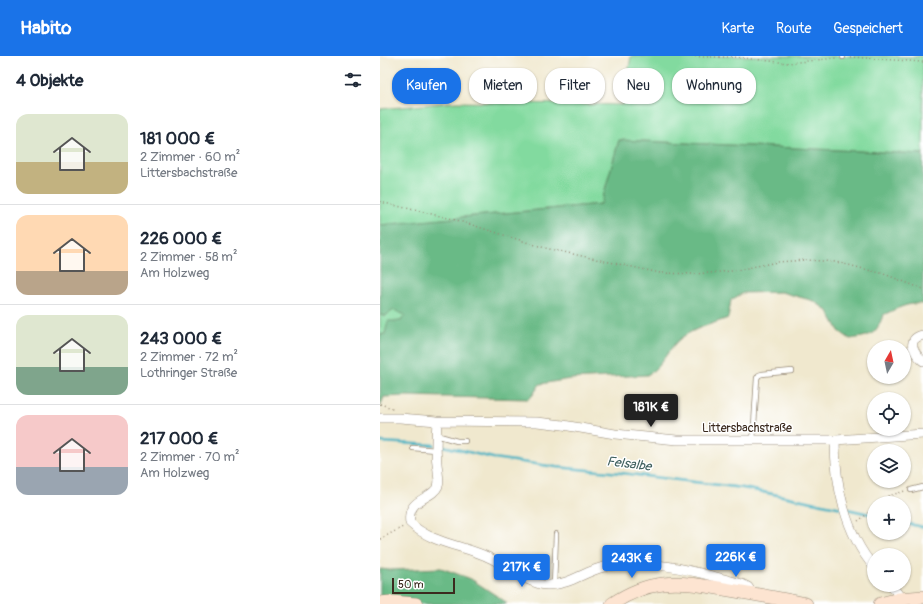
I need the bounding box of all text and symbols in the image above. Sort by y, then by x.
text: Habito [20,16,71,40]
text: Karte [722,20,754,37]
text: Route [776,20,811,37]
text: Gespeichert [833,20,903,37]
chip: Kaufen [392,68,461,104]
chip: Mieten [469,68,537,104]
chip: Filter [545,68,605,104]
chip: Neu [613,68,664,104]
chip: Wohnung [672,68,756,104]
icon: filters [342,69,364,91]
text: 4 Objekte [16,70,83,91]
text: 181 000 € [140,128,215,149]
icon: home [48,130,96,178]
text: 2 Zimmer · 60 m² [140,149,240,165]
text: Littersbachstraße [140,165,237,181]
text: 226 000 € [140,228,222,249]
icon: home [48,231,96,279]
text: 2 Zimmer · 58 m² [140,249,237,265]
text: Am Holzweg [140,265,209,281]
text: 243 000 € [140,328,222,349]
icon: home [48,331,96,379]
north arrow [867,340,911,384]
map controls [867,340,911,592]
text: 2 Zimmer · 72 m² [140,349,238,365]
text: Lothringer Straße [140,365,237,381]
button: locate [867,392,911,436]
pin: 181K € [618,394,684,428]
text: 181K € [633,399,669,415]
street label: Littersbachstraße [702,421,792,436]
text: 217 000 € [140,428,219,449]
icon: home [48,431,96,479]
button: layers [867,444,911,488]
text: 2 Zimmer · 70 m² [140,449,240,465]
water label: Felsalbe [606,453,654,475]
text: Am Holzweg [140,465,209,481]
button: + [867,496,911,540]
pin: 226K € [703,544,769,578]
pin: 243K € [599,545,665,579]
button: − [867,548,911,592]
text: 226K € [715,549,757,565]
text: 243K € [611,550,653,566]
pin: 217K € [489,554,555,588]
text: 217K € [503,559,541,575]
scale bar [392,576,455,595]
text: 50 m [398,578,424,591]

